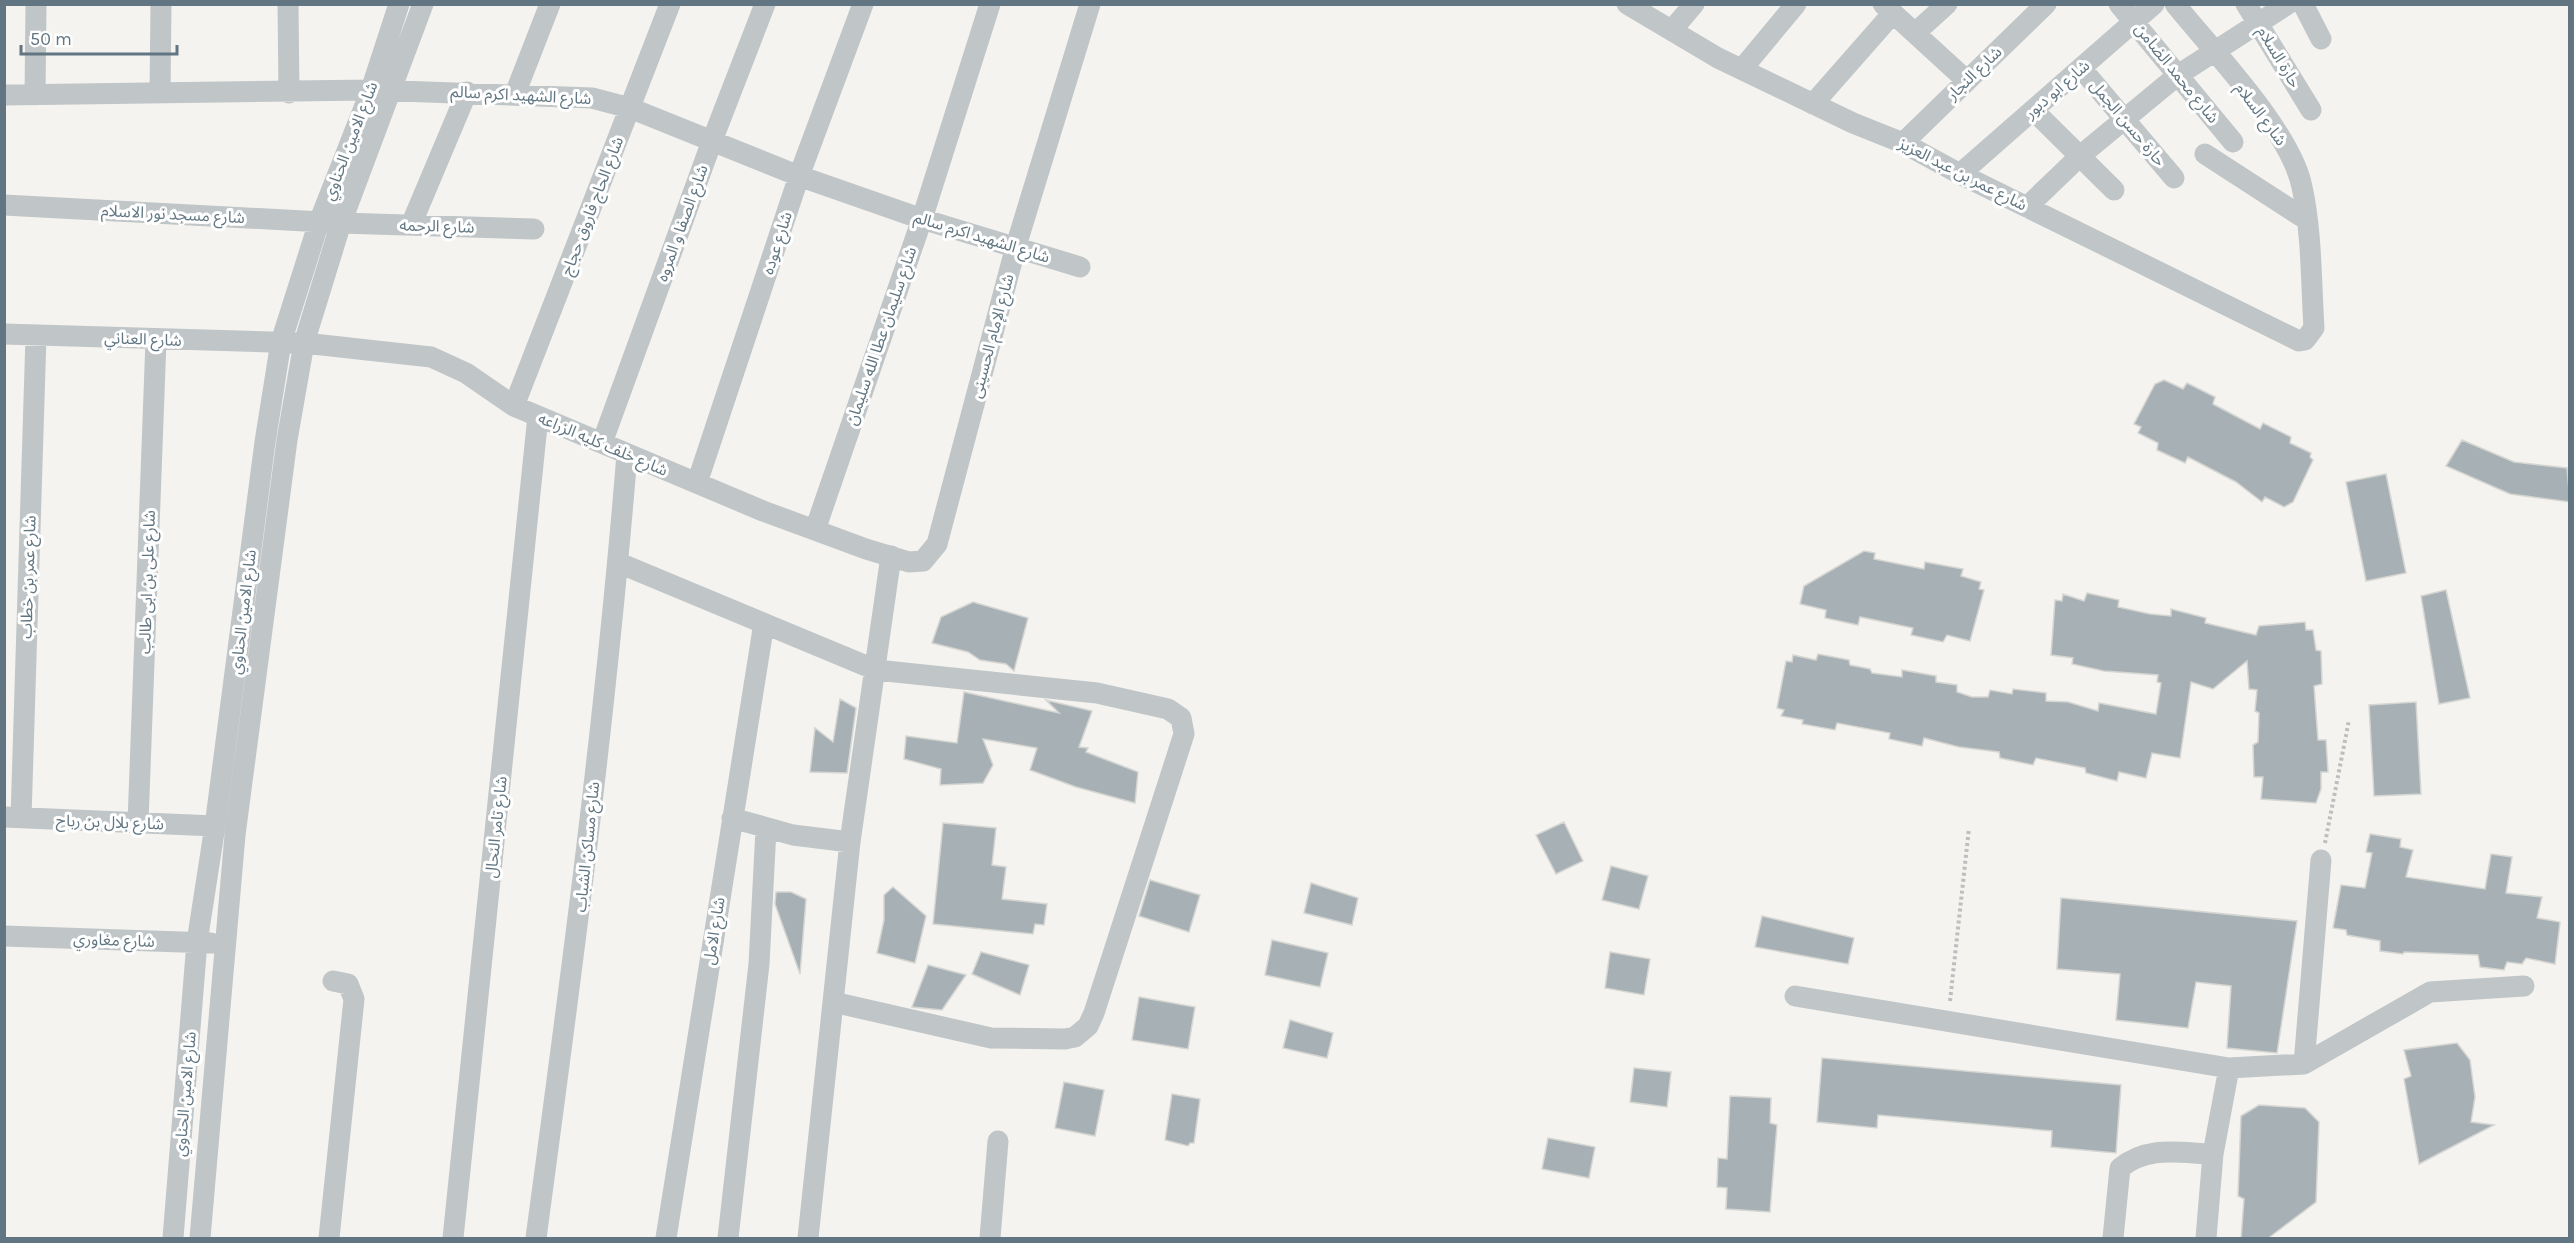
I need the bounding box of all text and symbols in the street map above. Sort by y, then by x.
scale bar [21,18,177,56]
street label: شارع محمد الضامن [2129,19,2223,129]
street label: حارة السلام [2251,23,2305,93]
text: 50 m [30,28,72,50]
street label: شارع النجار [1942,42,2008,107]
street label: شارع ابو دبور [2020,56,2095,125]
street label: حارة حسن الجمل [2086,76,2170,170]
street label: شارع الامين الحناوي [319,79,384,204]
street label: شارع السلام [2229,79,2291,151]
street label: شارع الشهيد اكرم سالم [450,82,592,111]
street label: شارع عمر بن عبد العزيز [1893,133,2030,217]
street label: شارع الحاج فاروق حجاج [557,134,630,279]
street label: شارع الصفا و المروه [652,162,715,285]
street label: شارع مسجد نور الاسلام [100,201,245,230]
street label: شارع الشهيد اكرم سالم [911,207,1052,270]
street label: شارع عوده [758,209,799,278]
street label: شارع الرحمه [399,215,475,240]
street label: شارع سليمان عطا الله سليمان [842,244,923,429]
street label: شارع الإمام الحسينى [966,272,1021,401]
street label: شارع العناني [104,328,182,353]
street label: شارع خلف كليه الزراعه [534,408,671,483]
street label: شارع على بن ابى طالب [135,510,162,654]
street label: شارع عمر بن خطاب [16,515,43,639]
street label: شارع الامين الحناوي [226,549,263,676]
street label: شارع تامر النحال [481,775,514,879]
street label: شارع مساكن الشباب [571,781,606,914]
street label: شارع بلال بن رباح [56,811,164,836]
street label: شارع الامل [699,896,732,967]
street label: شارع مغاوري [73,929,155,954]
street label: شارع الامين الحناوي [170,1031,203,1158]

